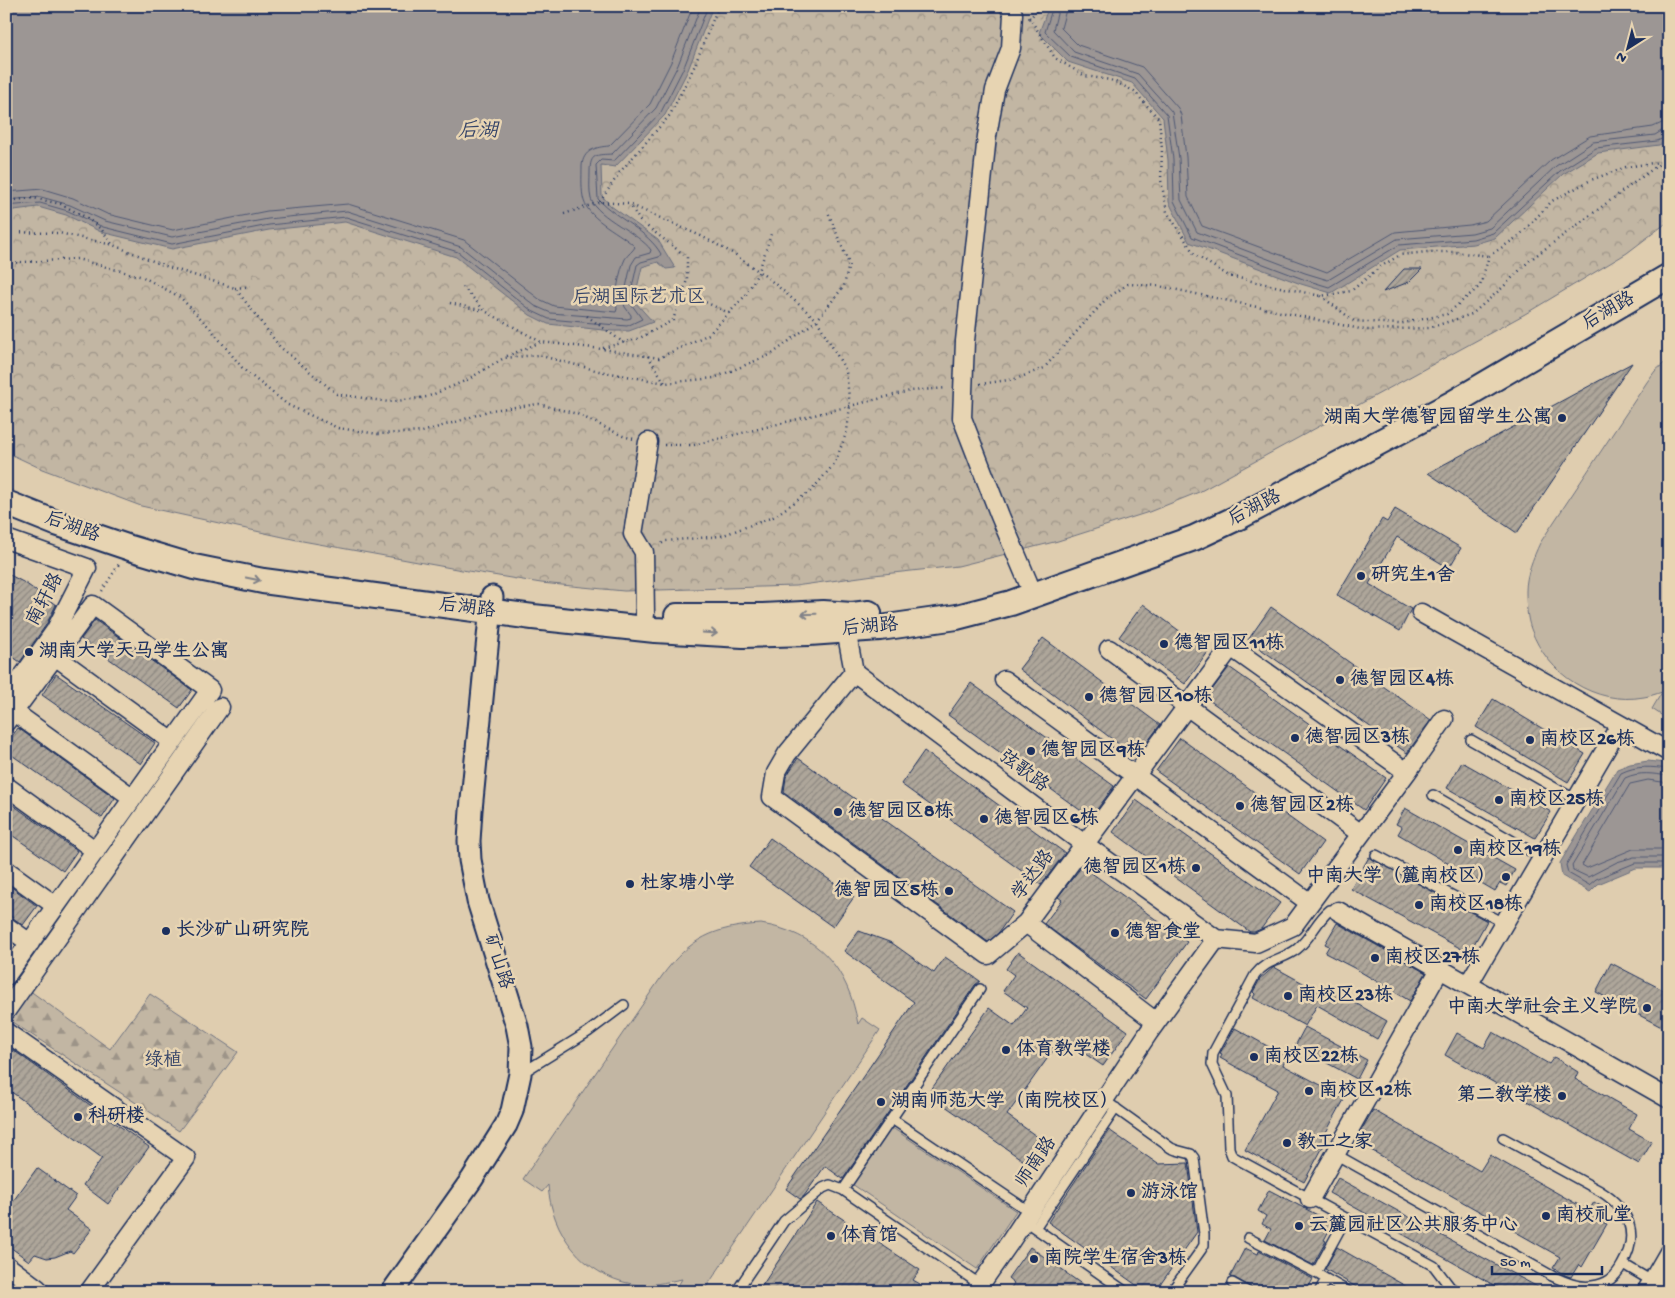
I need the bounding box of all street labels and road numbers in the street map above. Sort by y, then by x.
street label: 后湖路 [1578,287,1639,336]
street label: 后湖路 [1224,485,1286,532]
street label: 后湖路 [41,507,103,549]
street label: 南轩路 [22,569,70,631]
street label: 后湖路 [437,593,497,624]
street label: 后湖路 [841,613,899,642]
street label: 弦歌路 [993,745,1053,798]
street label: 学达路 [1007,846,1060,906]
street label: 矿山路 [477,931,518,993]
street label: 师南路 [1011,1132,1062,1193]

